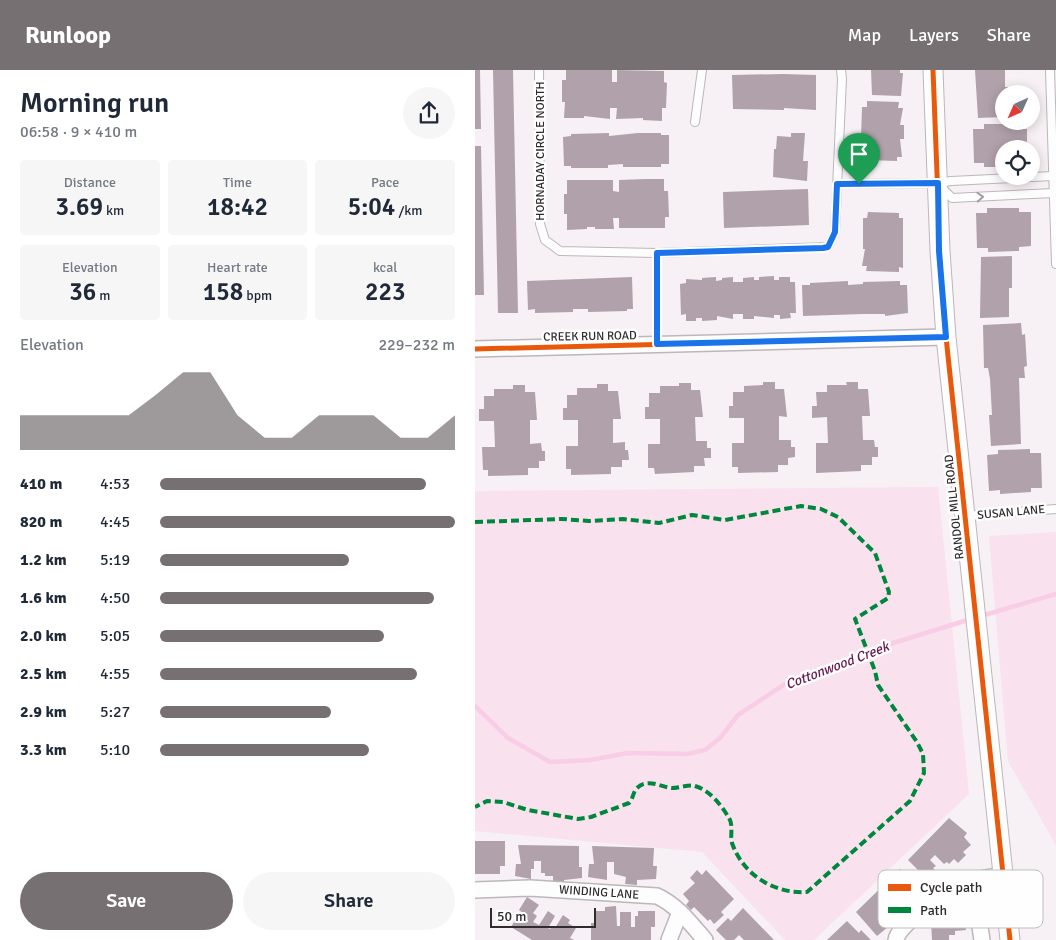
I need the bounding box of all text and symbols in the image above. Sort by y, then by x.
text: Runloop [25,20,111,50]
text: Map [848,24,881,46]
text: Layers [909,24,959,46]
text: Share [987,24,1031,46]
street label: HORNADAY CIRCLE NORTH [533,81,548,221]
north arrow [995,85,1040,130]
map controls [995,85,1040,185]
text: Morning run [20,86,169,120]
button: share [403,87,455,139]
text: 06:58 · 9 × 410 m [20,122,137,142]
pin [838,133,880,184]
icon: arrive [845,140,873,168]
button: locate [995,140,1040,185]
text: Distance [64,174,116,191]
text: Time [223,174,252,191]
text: Pace [371,174,399,191]
text: 3.69 [56,191,103,222]
text: 18:42 [207,191,268,222]
text: 5:04 [348,191,395,222]
one-way arrow [977,191,985,202]
text: km [103,202,124,219]
text: /km [395,202,423,219]
text: Elevation [62,259,118,276]
text: Heart rate [207,259,268,276]
text: kcal [373,259,397,276]
text: 36 [69,276,96,307]
text: 158 [203,276,243,307]
text: 223 [365,276,405,307]
text: m [96,287,110,304]
text: bpm [243,287,272,304]
street label: CREEK RUN ROAD [543,328,637,345]
text: Elevation [20,335,84,355]
text: 229–232 m [378,335,455,355]
street label: RANDOL MILL ROAD [942,454,967,560]
text: 410 m [20,474,62,494]
text: 4:53 [100,474,130,494]
street label: SUSAN LANE [977,502,1046,523]
text: 820 m [20,512,62,532]
text: 4:45 [100,512,130,532]
text: 1.2 km [20,550,67,570]
text: 5:19 [100,550,130,570]
text: 1.6 km [20,588,67,608]
text: 4:50 [100,588,130,608]
text: 2.0 km [20,626,67,646]
text: 5:05 [100,626,130,646]
water label: Cottonwood Creek [783,637,893,693]
text: 2.5 km [20,664,67,684]
text: 4:55 [100,664,130,684]
text: 2.9 km [20,702,67,722]
text: 5:27 [100,702,130,722]
text: 3.3 km [20,740,67,760]
text: 5:10 [100,740,130,760]
legend [878,870,1043,928]
button: Save [20,872,233,930]
button: Share [243,872,455,930]
text: Cycle path [920,879,982,896]
street label: WINDING LANE [558,882,640,903]
text: Path [920,902,947,919]
scale bar [490,905,596,928]
text: 50 m [497,908,526,925]

